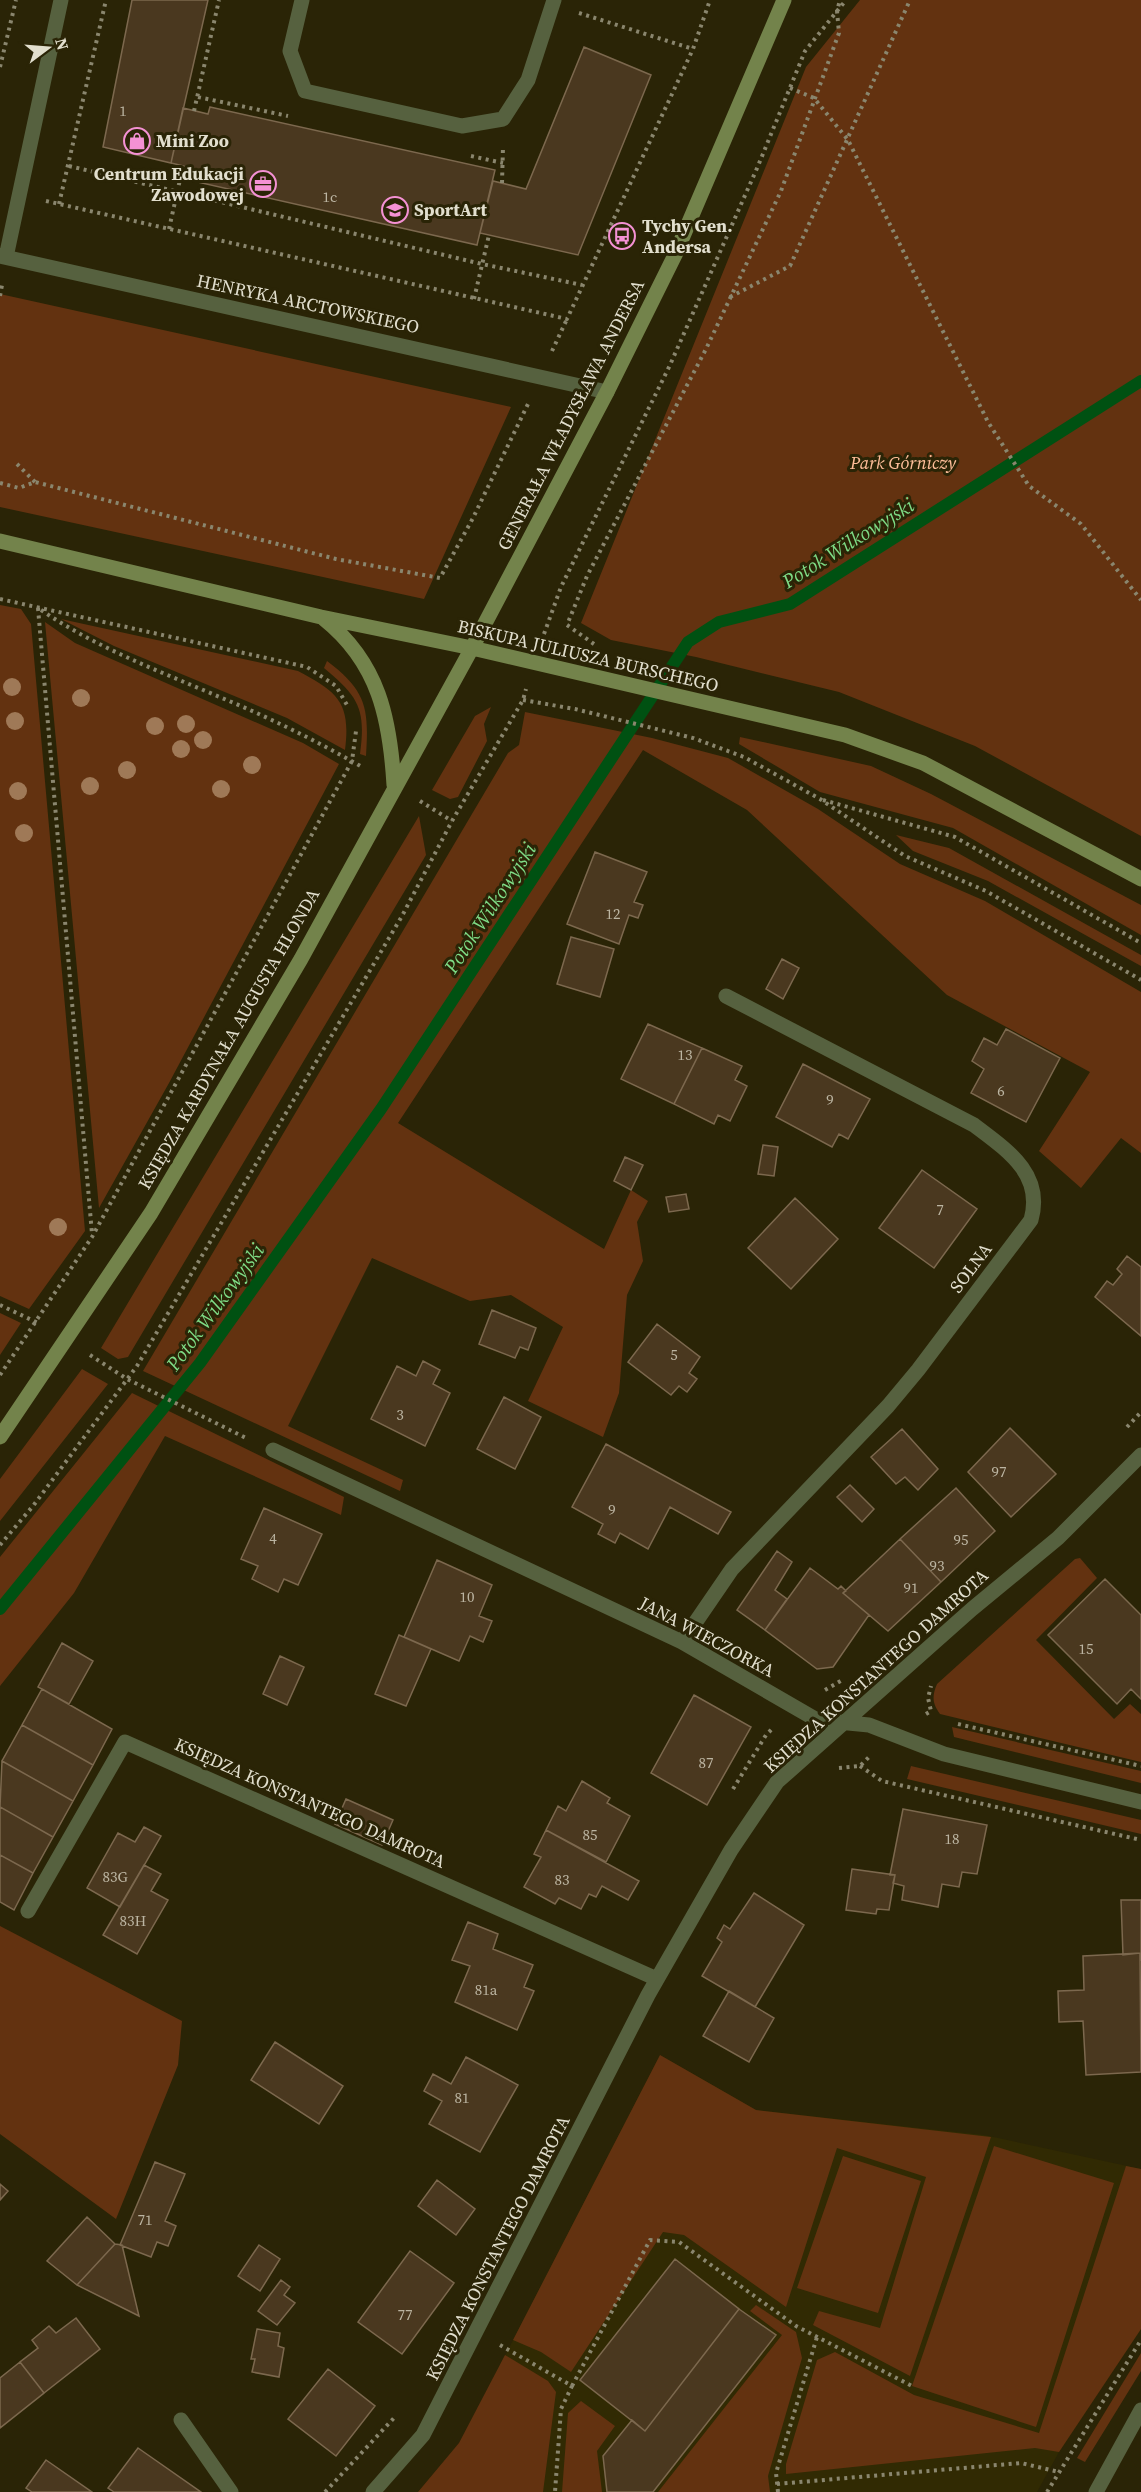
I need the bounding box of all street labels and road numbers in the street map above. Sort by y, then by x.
street label: HENRYKA ARCTOWSKIEGO [195,268,422,339]
street label: GENERAŁA WŁADYSŁAWA ANDERSA [491,275,650,555]
street label: BISKUPA JULIUSZA BURSCHEGO [455,613,721,698]
street label: KSIĘDZA KARDYNAŁA AUGUSTA HLONDA [132,884,325,1194]
street label: SOLNA [944,1238,998,1298]
street label: KSIĘDZA KONSTANTEGO DAMROTA [758,1563,993,1778]
street label: JANA WIECZORKA [634,1590,779,1683]
street label: KSIĘDZA KONSTANTEGO DAMROTA [171,1731,450,1874]
street label: KSIĘDZA KONSTANTEGO DAMROTA [420,2111,575,2384]

